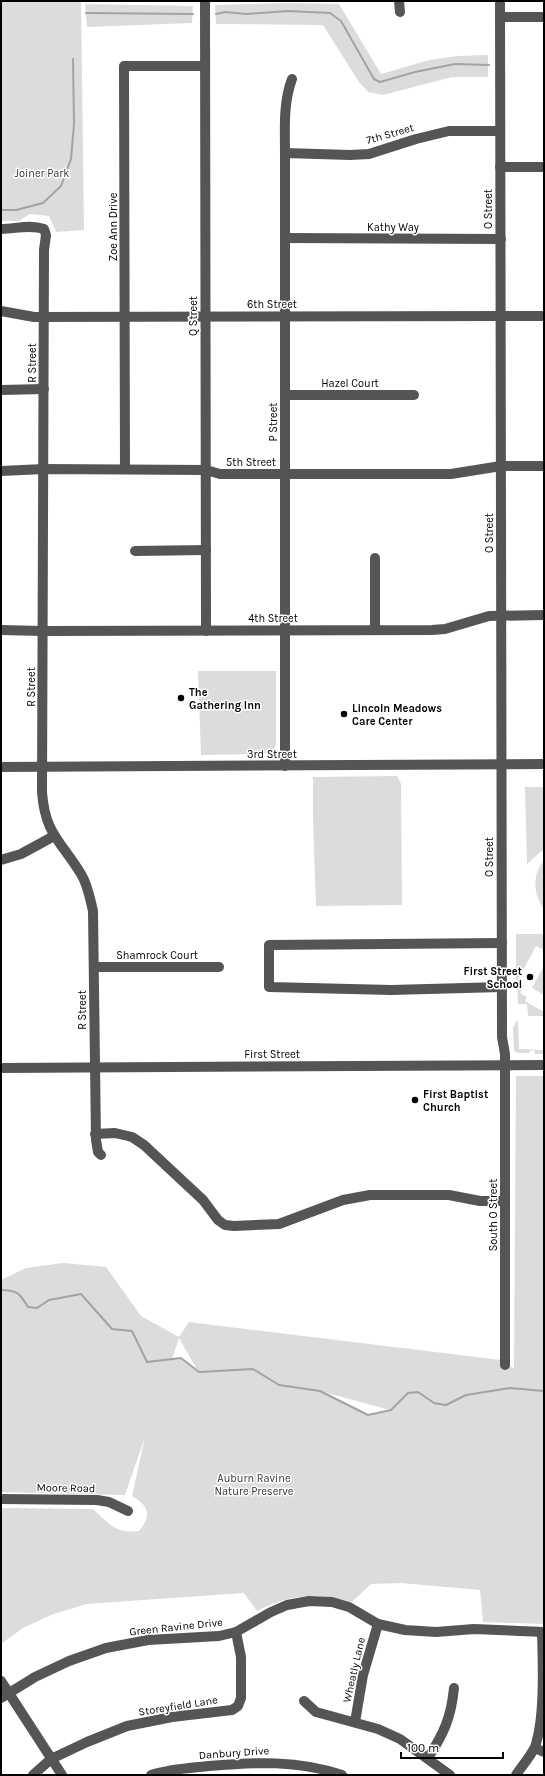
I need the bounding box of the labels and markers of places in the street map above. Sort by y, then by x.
place label: The Gathering Inn [189,686,261,712]
marker: The Gathering Inn [176,693,186,703]
place label: Lincoln Meadows Care Center [352,702,442,728]
marker: Lincoln Meadows Care Center [339,709,349,719]
place label: First Street School [463,965,523,991]
marker: First Street School [525,972,535,982]
place label: First Baptist Church [423,1088,489,1114]
marker: First Baptist Church [410,1095,420,1105]

